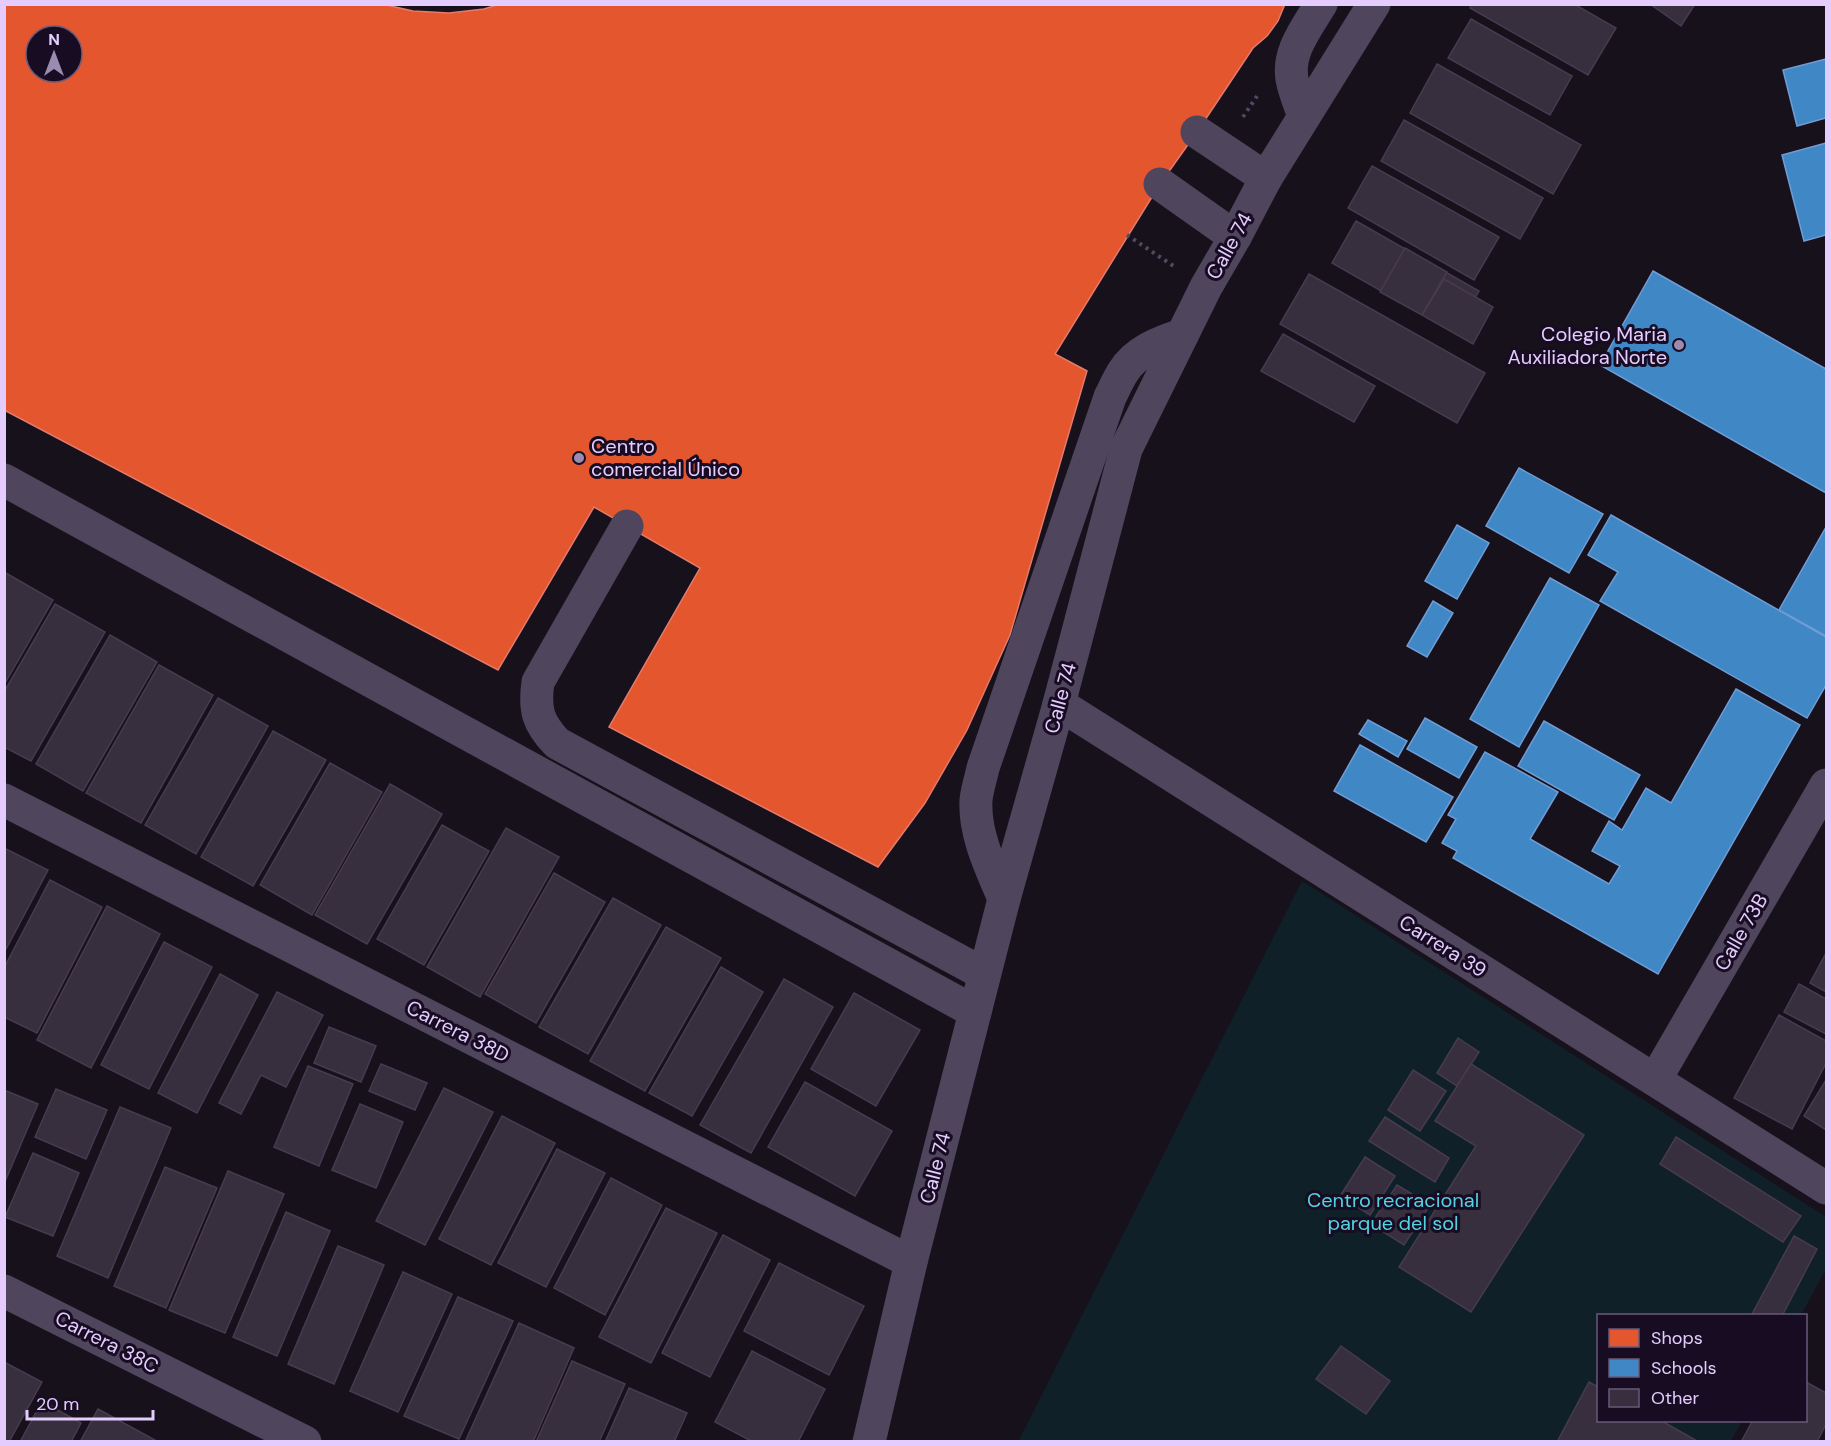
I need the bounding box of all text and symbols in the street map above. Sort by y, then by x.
north arrow [24,24,84,84]
text: N [48,29,60,50]
street label: Calle 74 [1200,208,1258,284]
place label: Colegio Maria Auxiliadora Norte [1508,321,1667,370]
marker: Colegio Maria Auxiliadora Norte [1672,338,1686,352]
place label: Centro comercial Único [591,433,740,482]
marker: Centro comercial Único [572,451,586,465]
street label: Calle 74 [1038,660,1082,736]
street label: Calle 73B [1709,889,1773,975]
street label: Carrera 39 [1394,909,1492,983]
street label: Carrera 38D [402,994,514,1068]
street label: Calle 74 [914,1130,956,1206]
park label: Centro recracional parque del sol [1307,1187,1479,1236]
street label: Carrera 38C [51,1305,163,1379]
legend [1597,1314,1807,1422]
text: Shops [1651,1326,1703,1350]
text: Schools [1651,1356,1716,1380]
scale bar [27,1383,153,1421]
text: Other [1651,1386,1700,1410]
text: 20 m [36,1392,79,1416]

